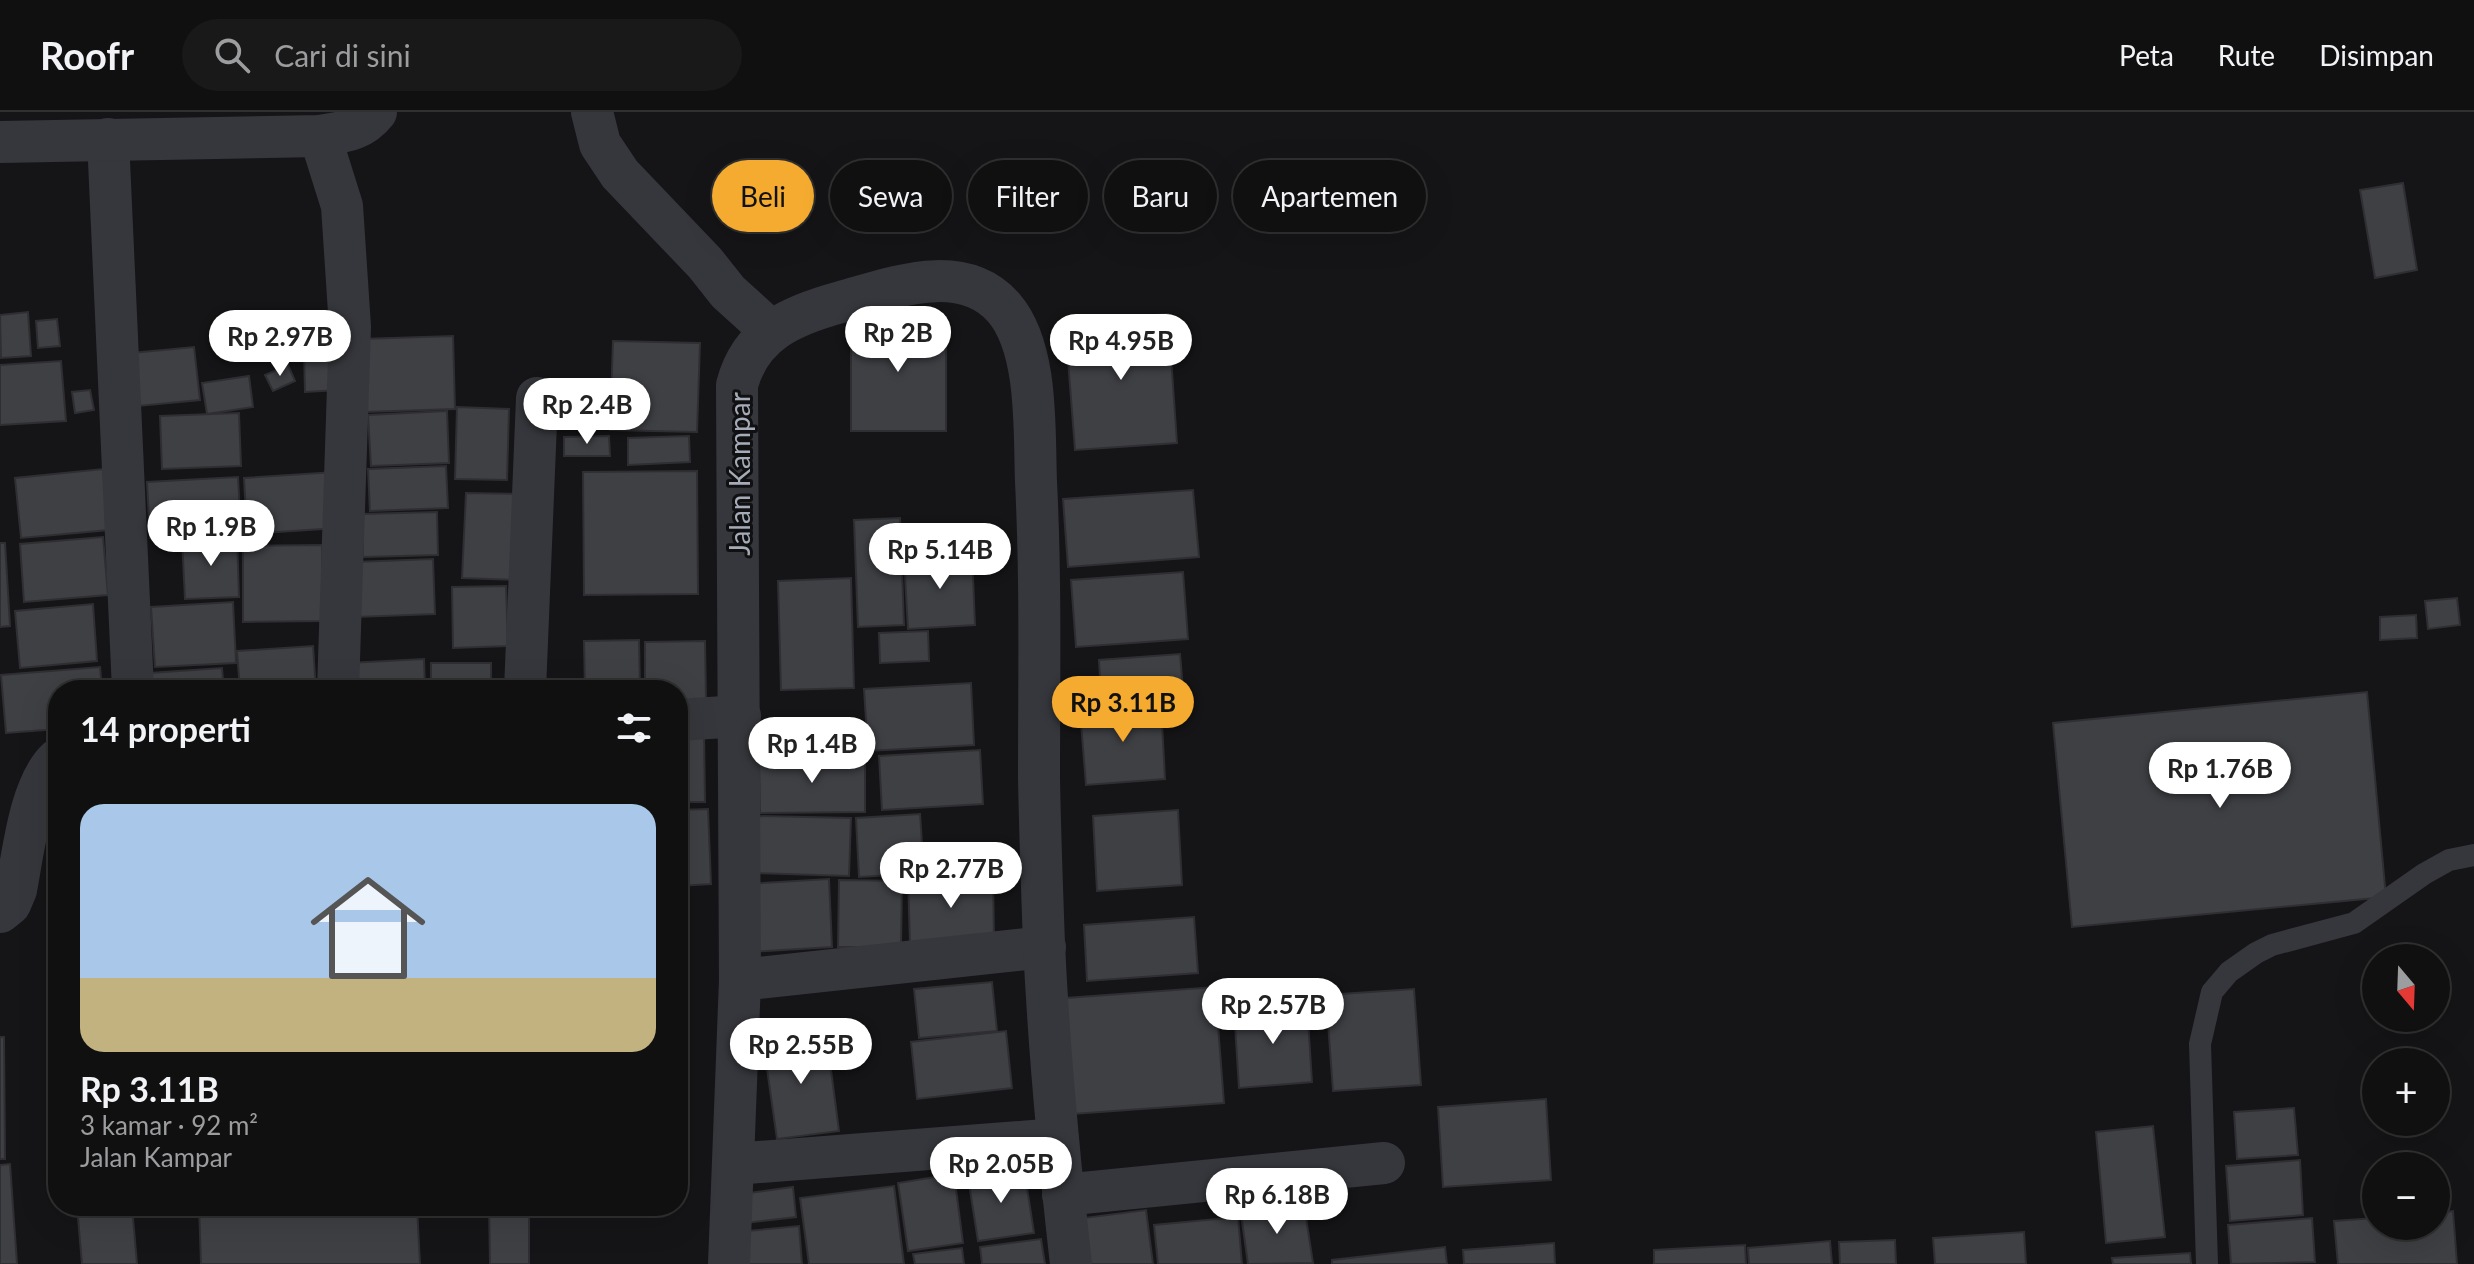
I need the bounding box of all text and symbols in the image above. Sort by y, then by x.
search box [182,19,742,91]
text: Roofr [40,32,134,78]
icon: search [210,33,254,77]
text: Cari di sini [274,37,411,73]
text: Peta [2119,38,2174,72]
text: Rute [2218,38,2275,72]
text: Disimpan [2319,38,2434,72]
chip: Beli [712,160,814,232]
chip: Sewa [830,160,952,232]
chip: Filter [968,160,1088,232]
chip: Baru [1104,160,1217,232]
chip: Apartemen [1233,160,1426,232]
pin: Rp 2B [842,306,954,374]
pin: Rp 2.97B [197,310,363,378]
pin: Rp 4.95B [1038,314,1204,382]
text: Rp 2B [863,316,933,348]
text: Rp 2.97B [227,320,333,352]
text: Rp 4.95B [1068,324,1174,356]
pin: Rp 2.4B [513,378,661,446]
text: Rp 2.4B [541,388,633,420]
street label: Jalan Kampar [722,392,756,556]
pin: Rp 1.9B [137,500,285,568]
text: Rp 1.9B [165,510,257,542]
pin: Rp 5.14B [857,523,1023,591]
text: Rp 5.14B [887,533,993,565]
pin: Rp 3.11B [1040,676,1206,744]
text: Rp 3.11B [1070,686,1176,718]
icon: filters [612,706,656,750]
text: 14 properti [80,708,251,749]
pin: Rp 1.4B [738,717,886,785]
text: Rp 1.4B [766,727,858,759]
pin: Rp 1.76B [2137,742,2303,810]
text: Rp 1.76B [2167,752,2273,784]
pin: Rp 2.77B [868,842,1034,910]
text: Rp 2.77B [898,852,1004,884]
icon: home [296,856,440,1000]
north arrow [2362,944,2450,1032]
map controls [2362,944,2450,1240]
pin: Rp 2.57B [1190,978,1356,1046]
text: Rp 2.57B [1220,988,1326,1020]
pin: Rp 2.55B [718,1018,884,1086]
text: Rp 2.55B [748,1028,854,1060]
button: + [2362,1048,2450,1136]
text: Rp 3.11B [80,1068,219,1109]
text: 3 kamar · 92 m² [80,1109,258,1141]
pin: Rp 2.05B [918,1137,1084,1205]
text: Jalan Kampar [80,1141,232,1173]
text: Rp 2.05B [948,1147,1054,1179]
button: − [2362,1152,2450,1240]
pin: Rp 6.18B [1194,1168,1360,1236]
text: Rp 6.18B [1224,1178,1330,1210]

